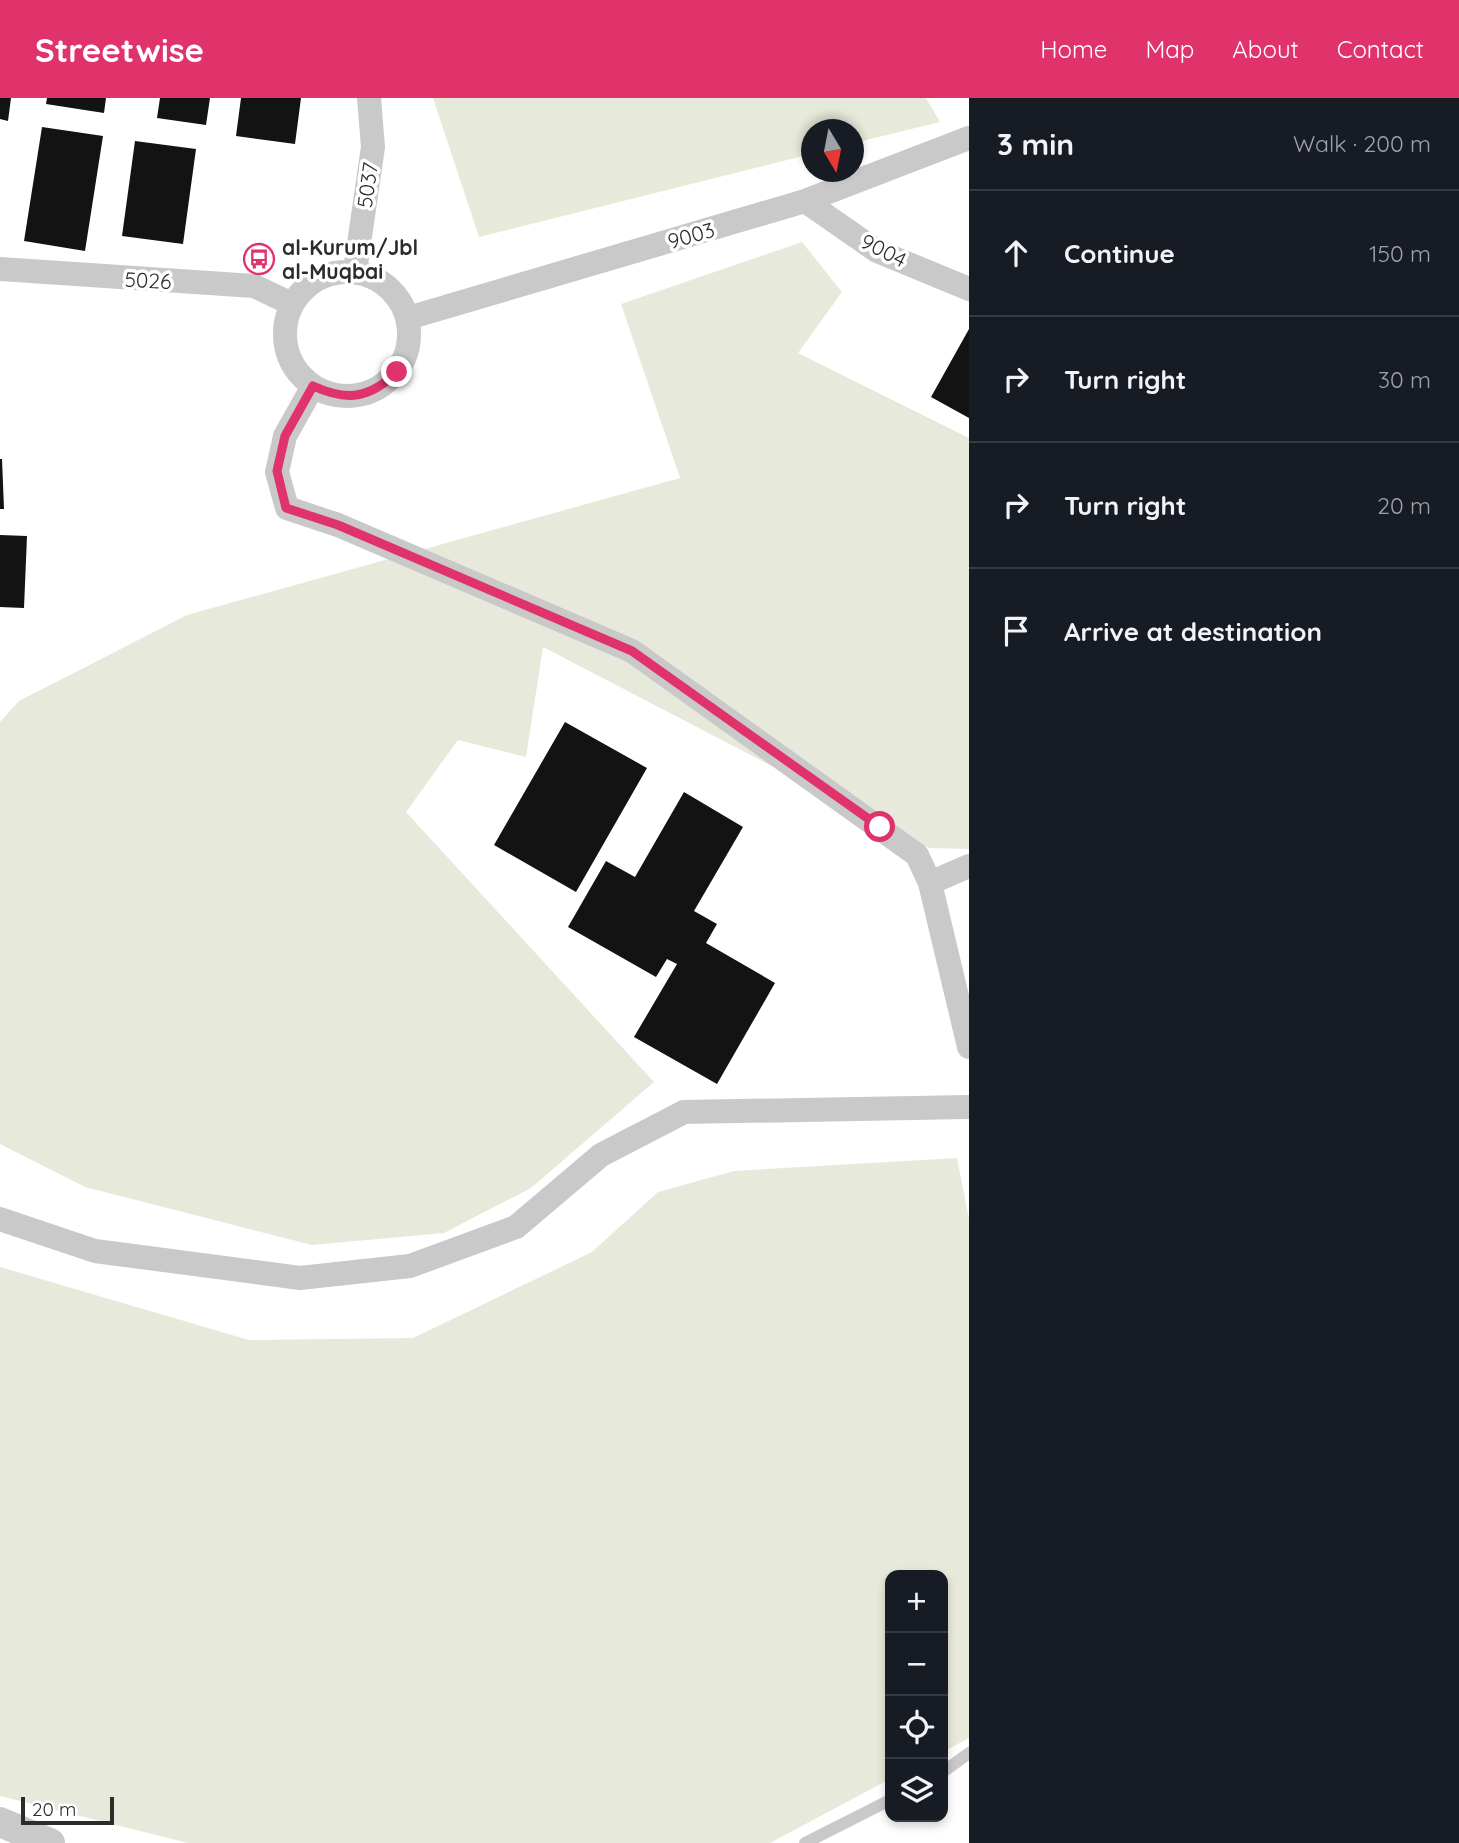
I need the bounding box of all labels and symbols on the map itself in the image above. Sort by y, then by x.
north arrow [801,119,864,182]
street label: 5037 [351,160,383,209]
street label: 9003 [664,216,718,254]
street label: 9004 [857,228,911,272]
place label: al-Kurum/Jbl al-Muqbai [282,234,418,284]
bus stop icon: al-Kurum/Jbl al-Muqbai [242,242,276,276]
street label: 5026 [124,266,172,294]
route end [381,356,412,387]
route start [864,811,895,842]
scale bar [21,1794,114,1826]

